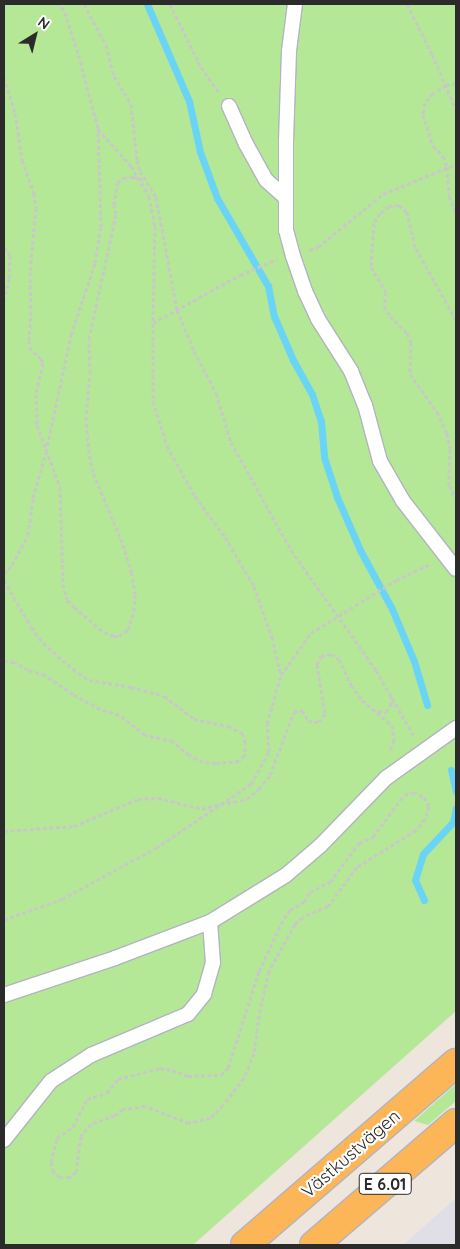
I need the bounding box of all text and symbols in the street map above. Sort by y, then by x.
north arrow [10,10,60,60]
text: N [34,13,53,33]
street label: Västkustvägen [297,1105,405,1203]
road number: E 6.01 [358,1170,412,1198]

